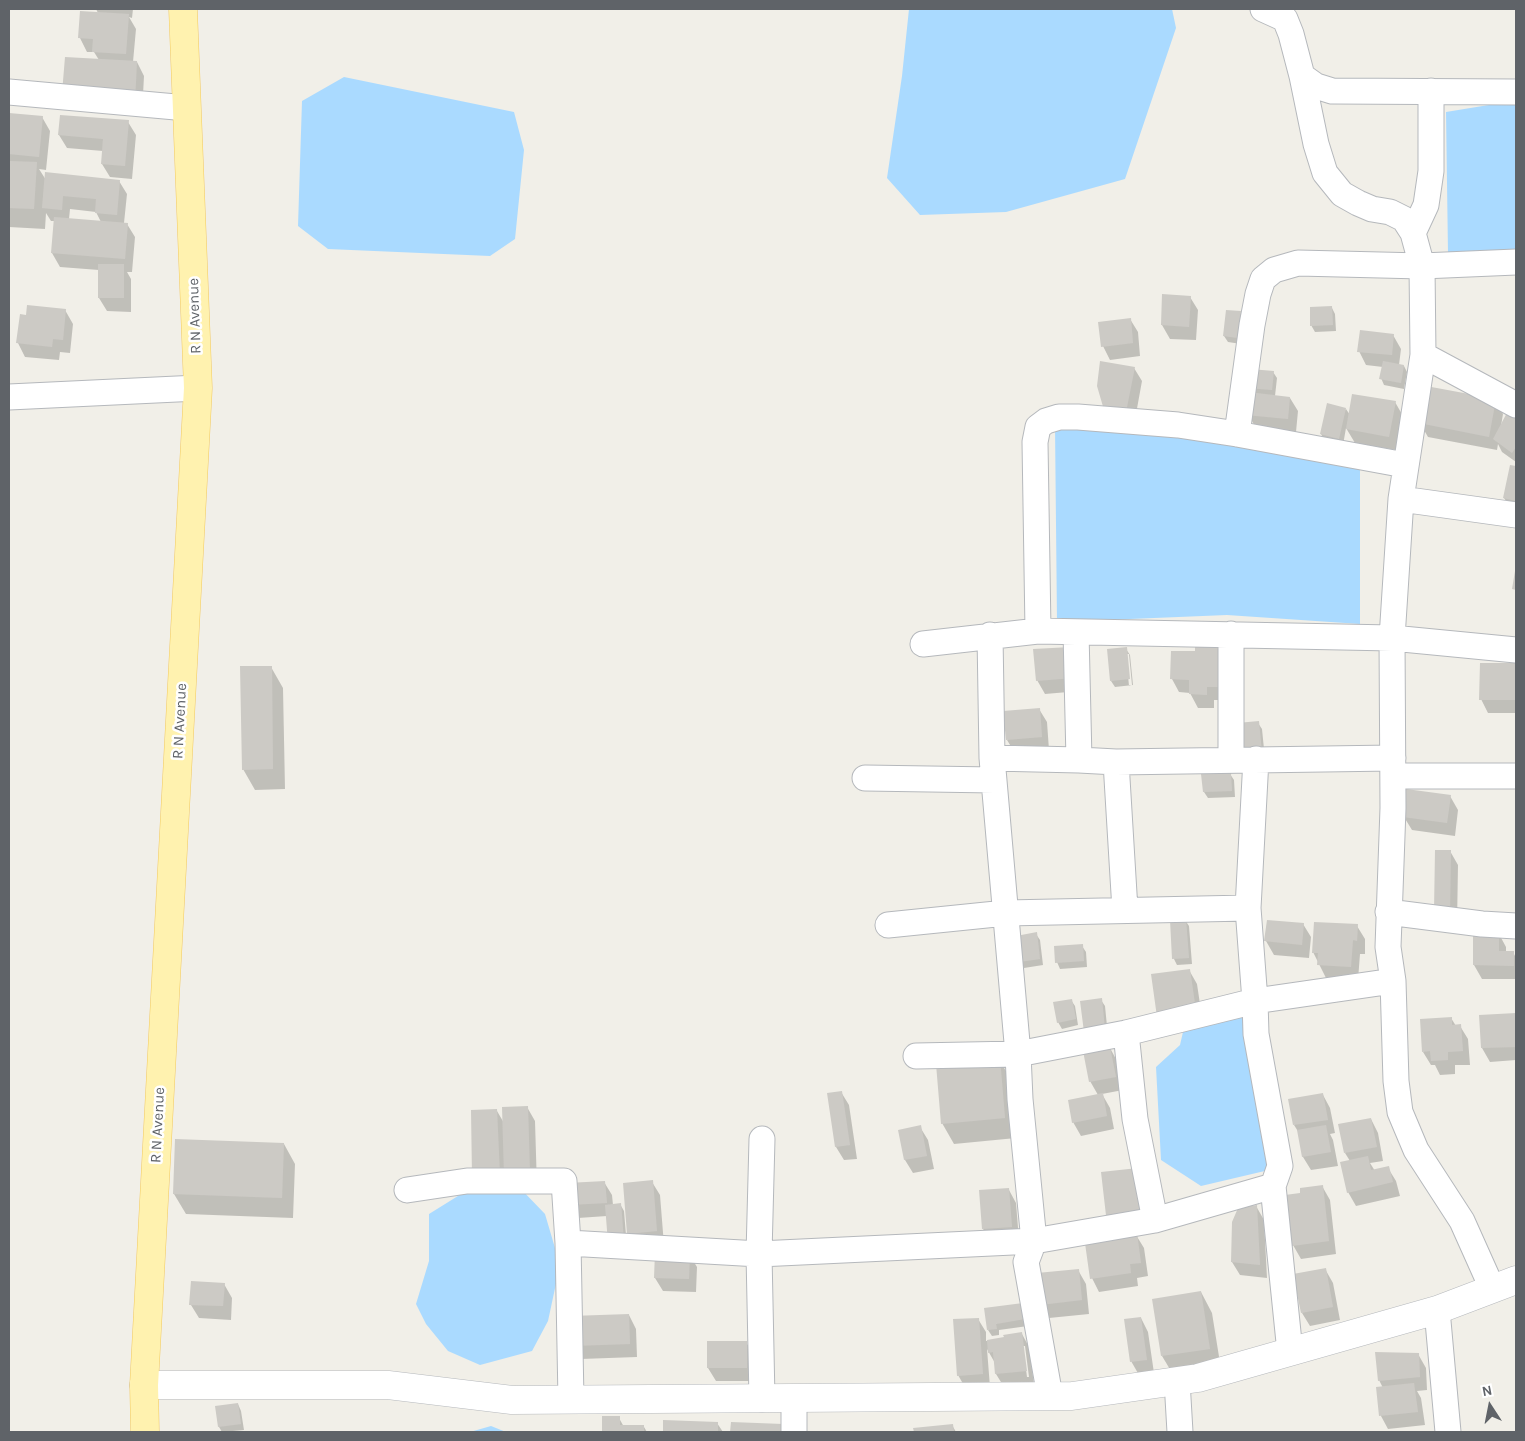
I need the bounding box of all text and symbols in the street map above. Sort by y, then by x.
street label: R N Avenue [185,278,205,354]
street label: R N Avenue [169,683,191,759]
street label: R N Avenue [147,1087,169,1163]
north arrow [1465,1381,1515,1431]
text: N [1480,1381,1494,1400]

